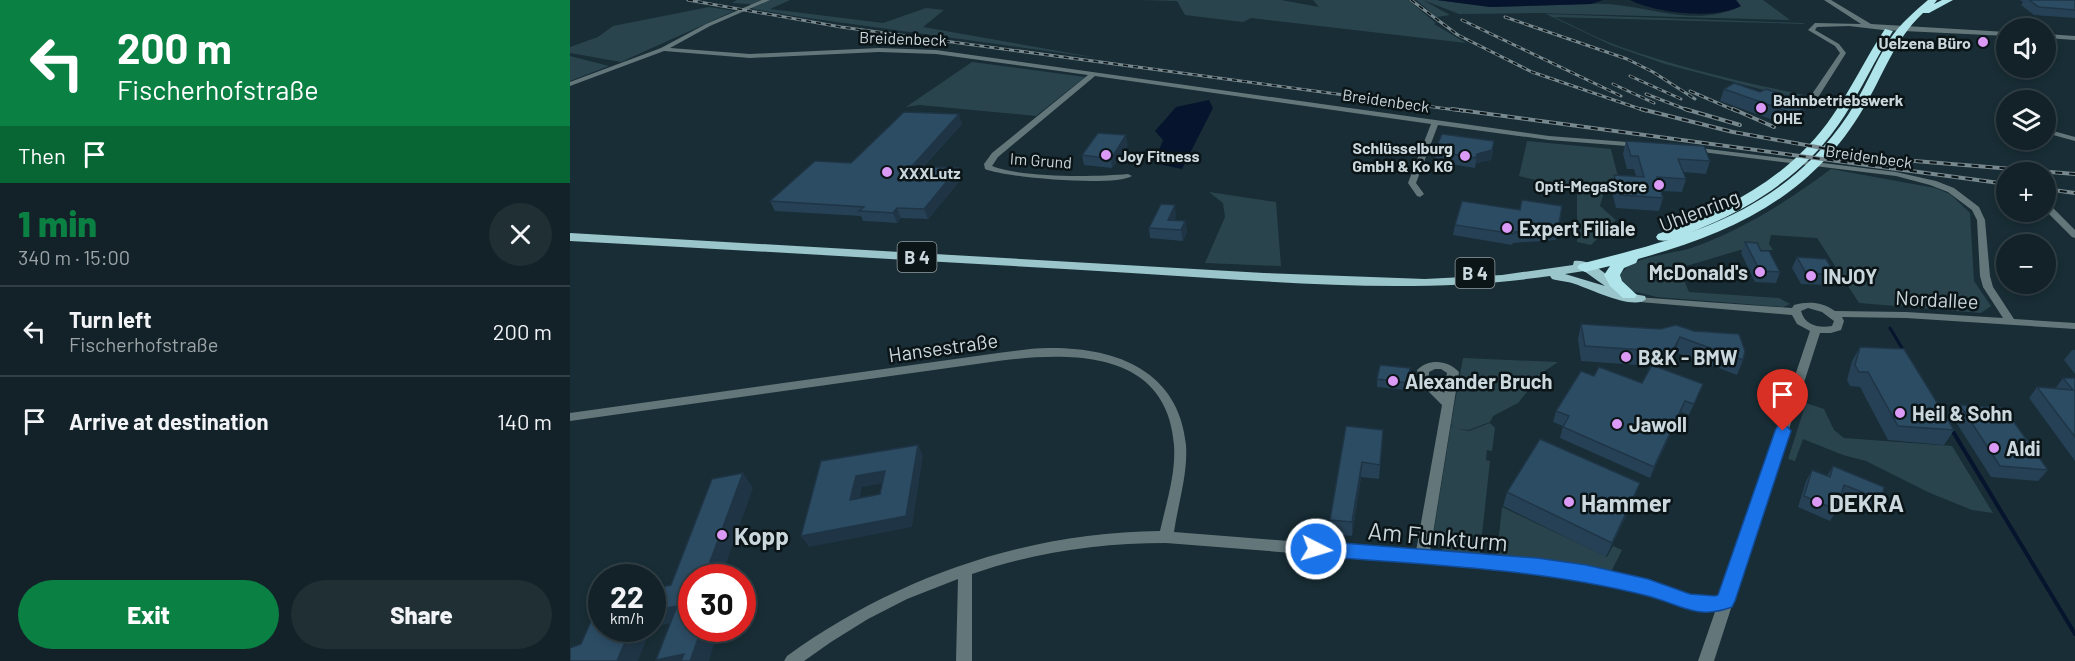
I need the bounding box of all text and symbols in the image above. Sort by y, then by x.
map controls [1996,18,2056,294]
button: sound [1996,18,2056,78]
text: 200 m [117,22,232,72]
icon: left [18,24,96,102]
street label: Breidenbeck [859,27,947,49]
place label: Uelzena Büro [1878,33,1971,52]
marker: Uelzena Büro [1976,35,1990,49]
text: Fischerhofstraße [117,73,319,105]
street label: Breidenbeck [1341,84,1431,116]
place label: Bahnbetriebswerk OHE [1773,90,1904,127]
button: layers [1996,90,2056,150]
marker: Bahnbetriebswerk OHE [1754,101,1768,115]
icon: arrive [78,138,111,171]
place label: Schlüsselburg GmbH & Ko KG [1352,138,1453,175]
street label: Breidenbeck [1824,140,1914,172]
text: Then [18,142,66,168]
place label: Joy Fitness [1118,146,1199,165]
street label: Im Grund [1009,148,1073,172]
marker: Joy Fitness [1099,148,1113,162]
marker: Schlüsselburg GmbH & Ko KG [1458,149,1472,163]
button: + [1996,162,2056,222]
place label: XXXLutz [899,163,961,182]
marker: XXXLutz [880,165,894,179]
place label: Opti-MegaStore [1535,176,1647,195]
marker: Opti-MegaStore [1652,178,1666,192]
street label: Uhlenring [1656,184,1742,236]
text: 1 min [18,201,97,244]
button: close [489,203,552,266]
place label: Expert Filiale [1519,216,1636,240]
marker: Expert Filiale [1500,221,1514,235]
button: − [1996,234,2056,294]
road number: B 4 [898,242,936,272]
text: 340 m · 15:00 [18,245,130,269]
road number: B 4 [1456,258,1494,288]
place label: McDonald's [1649,260,1748,284]
place label: INJOY [1823,264,1877,288]
marker: McDonald's [1753,265,1767,279]
marker: INJOY [1804,269,1818,283]
street label: Nordallee [1895,285,1979,313]
text: Turn left [69,306,152,332]
icon: left [18,315,51,348]
text: 200 m [493,318,552,344]
street label: Hansestraße [887,327,999,367]
text: Fischerhofstraße [69,332,218,356]
place label: B&K - BMW [1638,345,1738,369]
marker: B&K - BMW [1619,350,1633,364]
place label: Alexander Bruch [1405,369,1552,393]
pin [1757,369,1808,431]
marker: Alexander Bruch [1386,374,1400,388]
icon: arrive [1766,378,1799,411]
place label: Heil & Sohn [1912,401,2012,425]
icon: arrive [18,405,51,438]
marker: Heil & Sohn [1893,406,1907,420]
text: Arrive at destination [69,408,268,434]
text: 140 m [497,408,552,434]
place label: Jawoll [1629,412,1687,436]
marker: Jawoll [1610,417,1624,431]
place label: Aldi [2006,436,2041,460]
marker: Aldi [1987,441,2001,455]
place label: Hammer [1581,488,1671,517]
place label: DEKRA [1829,488,1904,517]
marker: Hammer [1562,495,1576,509]
marker: DEKRA [1810,495,1824,509]
street label: Am Funkturm [1367,515,1509,557]
position arrow [1284,517,1348,581]
place label: Kopp [734,521,789,550]
marker: Kopp [715,528,729,542]
speed limit sign: 30 [678,564,756,642]
text: 22 [610,578,644,614]
button: Exit [18,580,279,649]
button: Share [291,580,552,649]
text: km/h [610,609,644,627]

